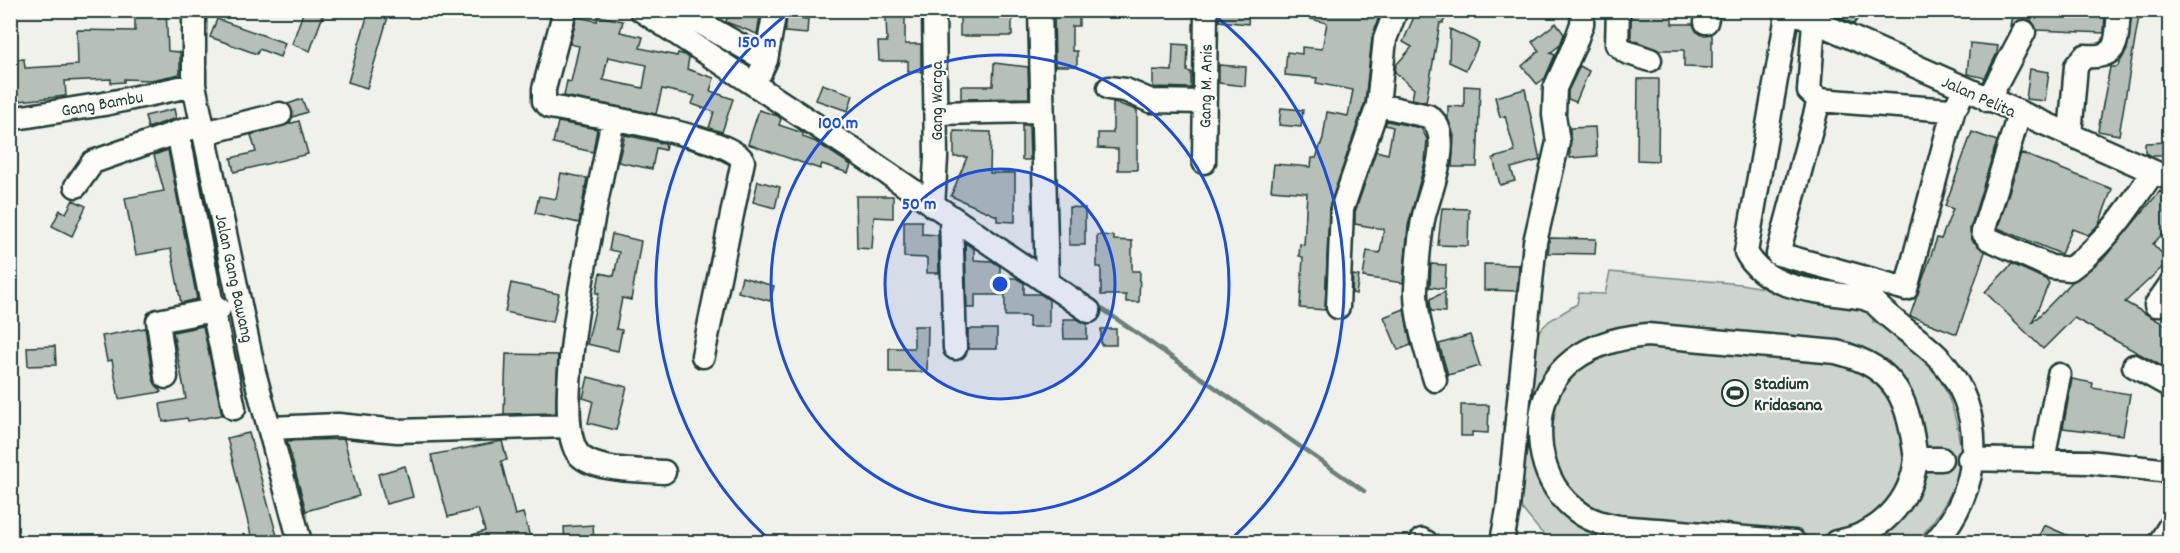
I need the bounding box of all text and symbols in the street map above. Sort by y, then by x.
text: 150 m [738,31,776,56]
street label: Gang M. Anis [1194,44,1221,129]
street label: Gang Warga [926,61,951,141]
street label: Jalan Pelita [1937,71,2020,126]
street label: Gang Bambu [60,86,145,125]
text: 100 m [818,112,858,137]
text: 50 m [902,193,936,218]
street label: Jalan Gang Bawang [207,212,258,345]
centre of rings [990,274,1010,294]
place label: Stadium Kridasana [1754,373,1823,419]
sports icon: Stadium Kridasana [1720,378,1750,408]

